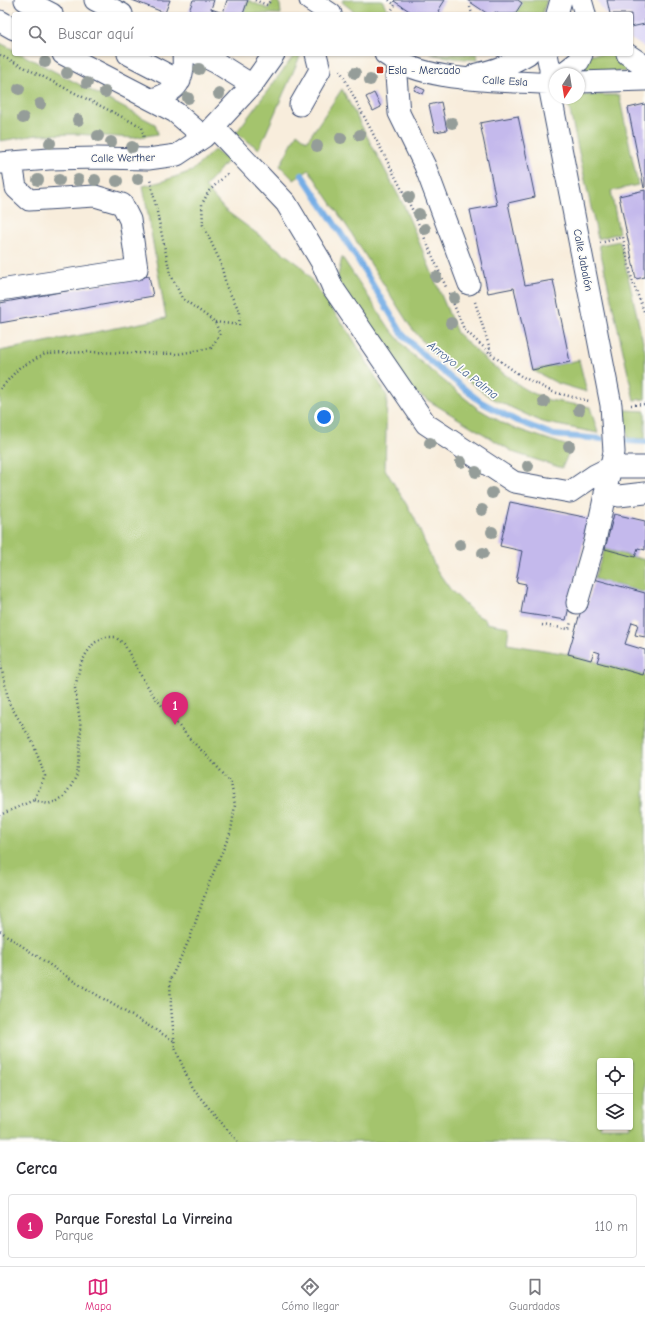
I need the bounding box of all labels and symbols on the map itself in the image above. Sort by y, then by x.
place label: Esla - Mercado [388,64,461,77]
marker: Esla - Mercado [375,65,385,75]
north arrow [549,68,585,104]
street label: Calle Esla [482,73,528,89]
street label: Calle Werther [91,151,156,165]
street label: Calle Jabalón [571,228,595,292]
water label: Arroyo La Palma [424,337,501,402]
your location [314,407,334,427]
pin: 1 [162,692,188,725]

